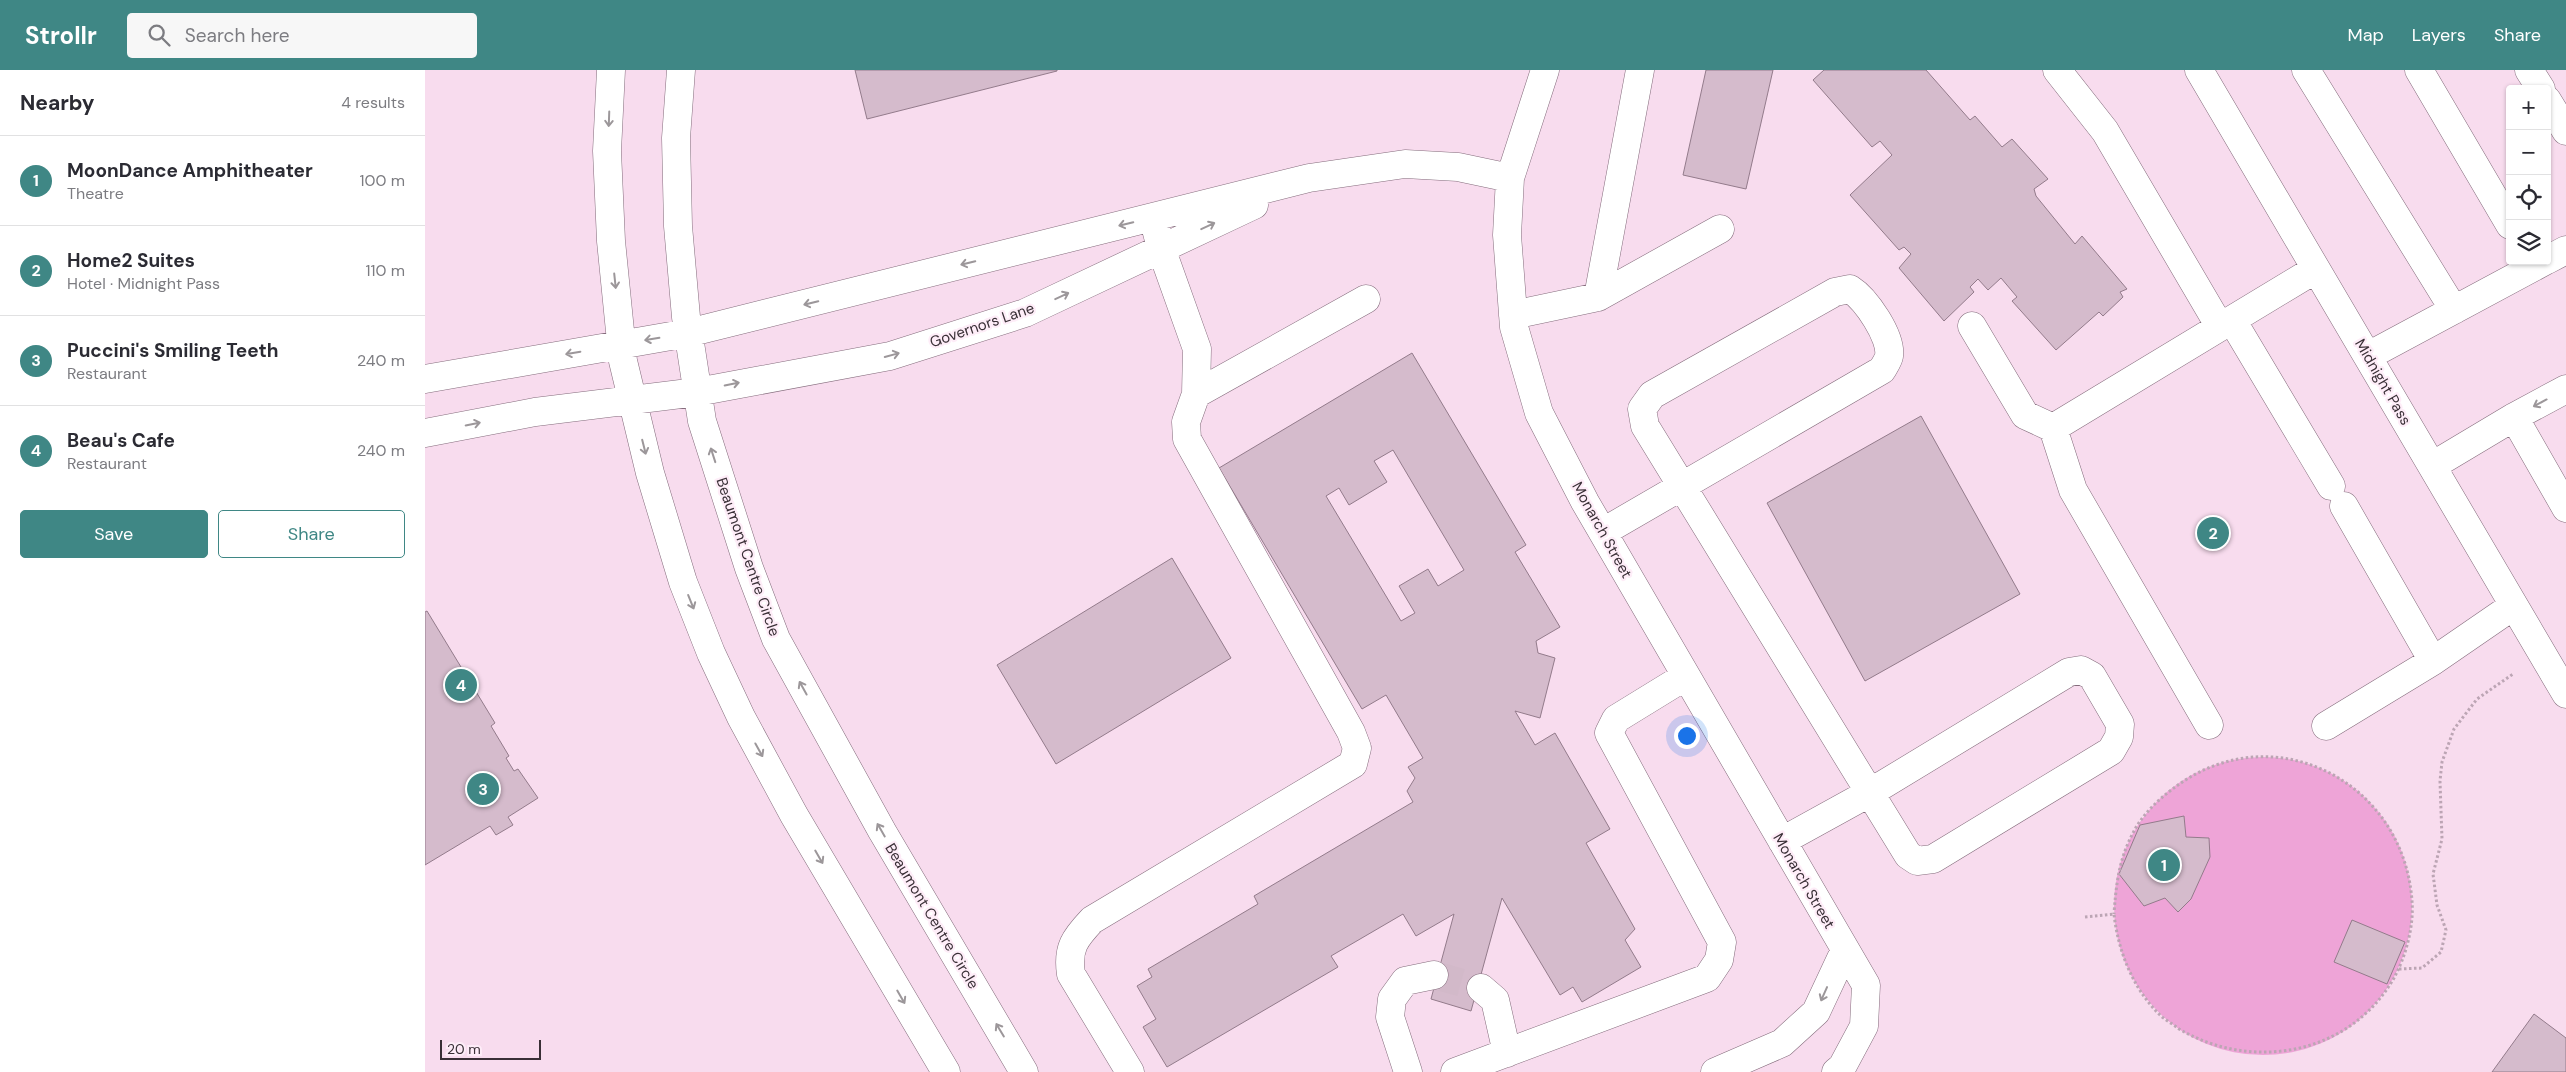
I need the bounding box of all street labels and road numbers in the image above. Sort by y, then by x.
street label: Governors Lane [927,298,1037,352]
street label: Midnight Pass [2350,335,2416,429]
street label: Beaumont Centre Circle [711,475,785,639]
street label: Monarch Street [1567,478,1637,582]
street label: Monarch Street [1769,830,1840,933]
street label: Beaumont Centre Circle [881,839,983,993]

